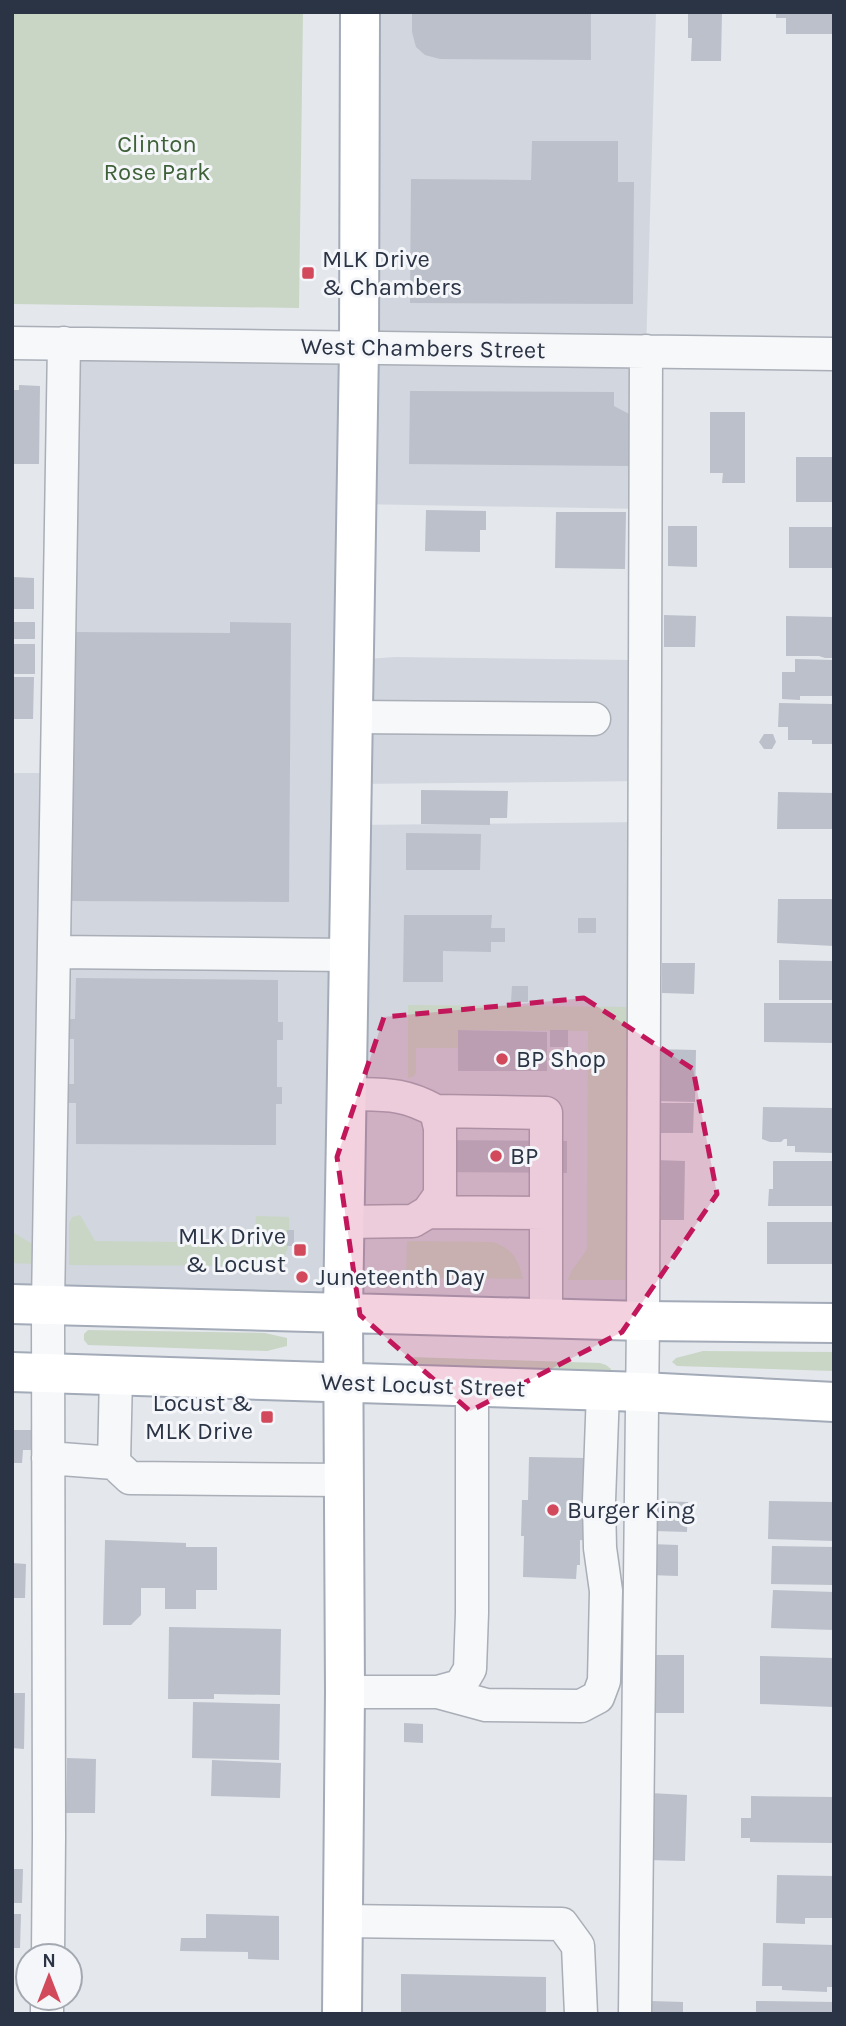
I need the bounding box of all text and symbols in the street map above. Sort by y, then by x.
park label: Clinton Rose Park [103,130,211,186]
place label: MLK Drive & Chambers [322,245,462,301]
marker: MLK Drive & Chambers [300,265,316,281]
street label: West Chambers Street [300,332,546,364]
place label: BP Shop [516,1045,606,1073]
marker: BP Shop [494,1051,510,1067]
place label: BP [510,1142,538,1170]
marker: BP [488,1148,504,1164]
place label: MLK Drive & Locust [178,1222,286,1278]
marker: MLK Drive & Locust [292,1242,308,1258]
place label: Juneteenth Day [316,1263,485,1291]
marker: Juneteenth Day [294,1269,310,1285]
street label: West Locust Street [320,1367,526,1403]
place label: Locust & MLK Drive [145,1389,253,1445]
marker: Locust & MLK Drive [259,1409,275,1425]
place label: Burger King [567,1496,695,1524]
marker: Burger King [545,1502,561,1518]
north arrow [14,1942,84,2012]
text: N [42,1950,56,1972]

